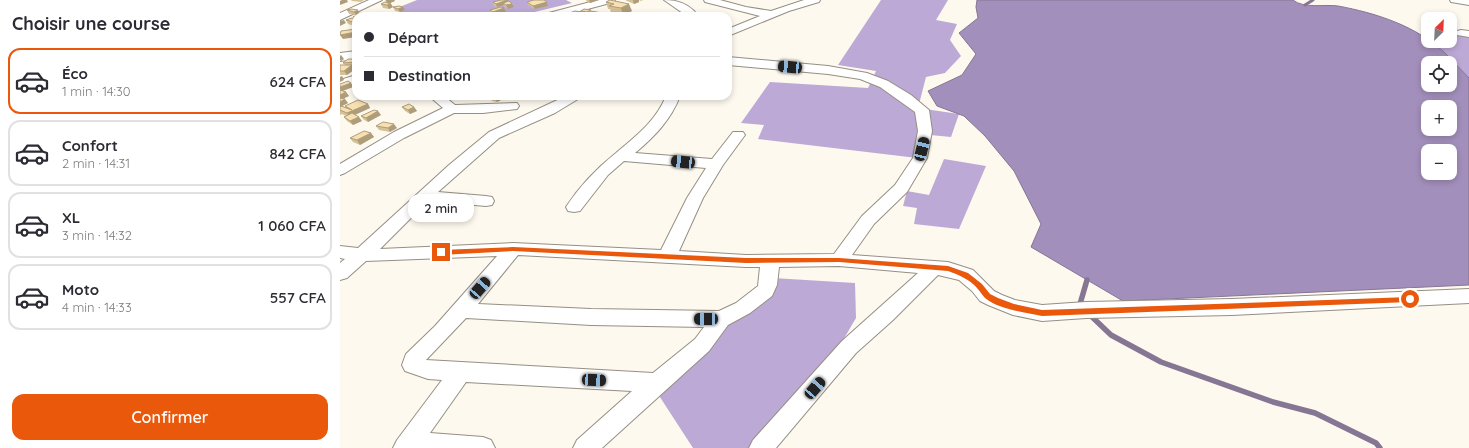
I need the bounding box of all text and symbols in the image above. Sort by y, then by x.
text: Choisir une course [12,12,170,35]
north arrow [1421,12,1457,48]
map controls [1421,12,1457,180]
text: Départ [388,28,439,47]
button: locate [1421,56,1457,92]
car [778,60,802,74]
icon: car [14,63,50,99]
text: Éco [62,64,88,83]
text: Destination [388,66,471,85]
text: 624 CFA [270,72,326,91]
text: 1 min · 14:30 [62,83,131,99]
button: + [1421,100,1457,136]
icon: car [14,135,50,171]
text: Confort [62,136,118,155]
car [913,136,931,162]
text: 842 CFA [270,144,326,163]
button: − [1421,144,1457,180]
text: 2 min · 14:31 [62,155,130,171]
car [670,155,696,169]
callout: 2 min [408,194,474,222]
text: 2 min [424,200,458,216]
icon: car [14,207,50,243]
text: XL [62,208,80,227]
text: 1 060 CFA [258,216,326,235]
text: 3 min · 14:32 [62,227,132,243]
route end [432,243,450,261]
car [468,275,492,301]
icon: car [14,279,50,315]
text: Moto [62,280,99,299]
text: 557 CFA [270,288,326,307]
route start [1401,290,1419,308]
text: 4 min · 14:33 [62,299,132,315]
car [694,313,718,325]
car [582,373,606,387]
car [803,375,827,401]
button: Confirmer [12,394,328,440]

